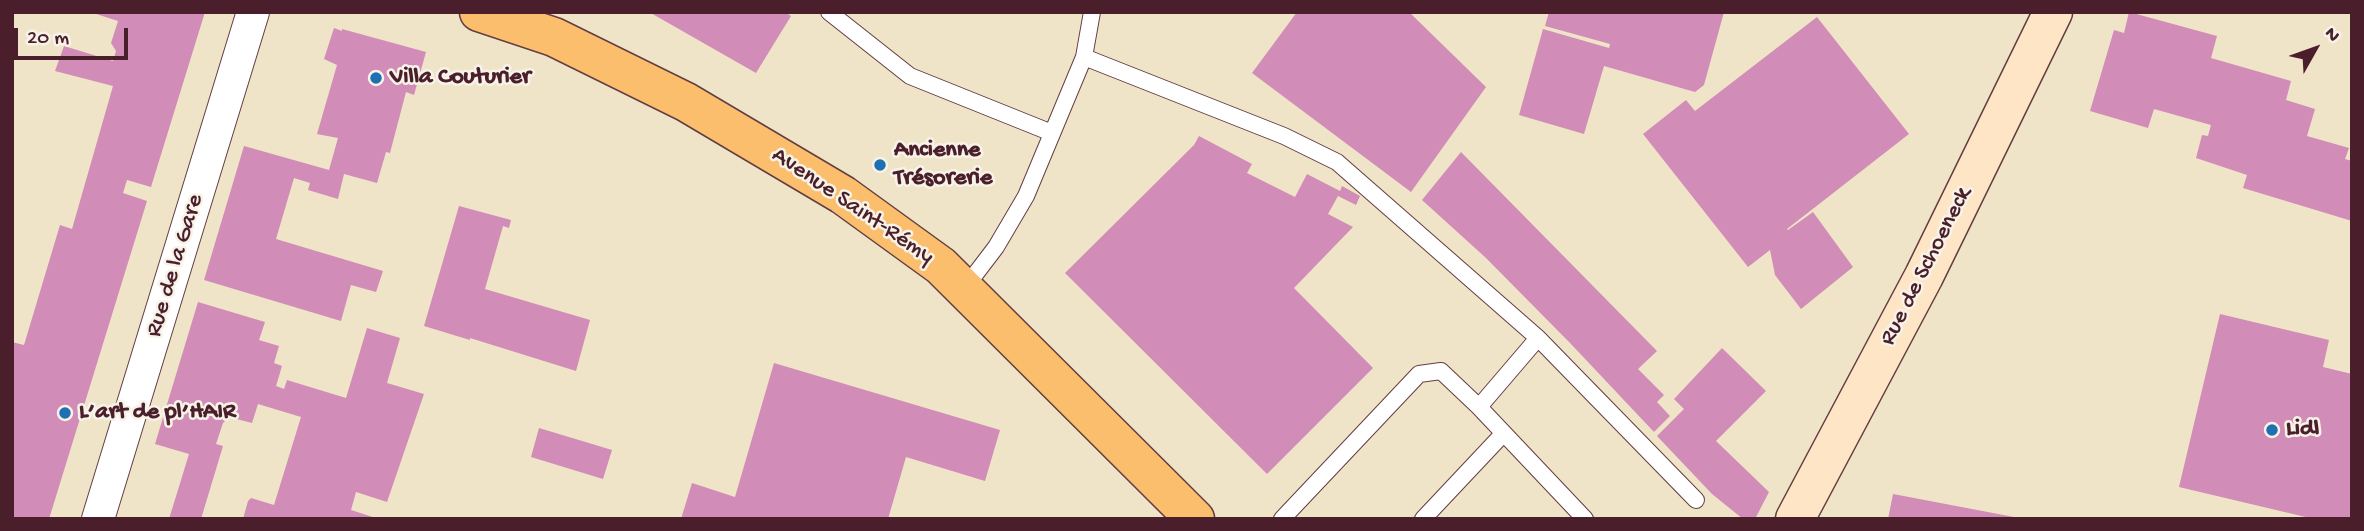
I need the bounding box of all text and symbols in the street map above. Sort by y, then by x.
scale bar [18,14,131,58]
north arrow [2280,14,2350,84]
text: N [2319,23,2344,47]
text: 20 m [27,27,69,52]
place label: Villa Couturier [390,64,530,92]
marker: Villa Couturier [368,70,384,86]
place label: Ancienne Trésorerie [894,137,992,193]
street label: Avenue Saint-Rémy [765,142,939,272]
marker: Ancienne Trésorerie [872,157,888,173]
street label: Rue de Schoeneck [1875,183,1979,351]
street label: Rue de la Gare [141,191,211,341]
place label: L’art de pl’HAIR [79,399,236,427]
marker: L’art de pl’HAIR [57,405,73,421]
place label: Lidl [2286,416,2319,444]
marker: Lidl [2264,422,2280,438]

